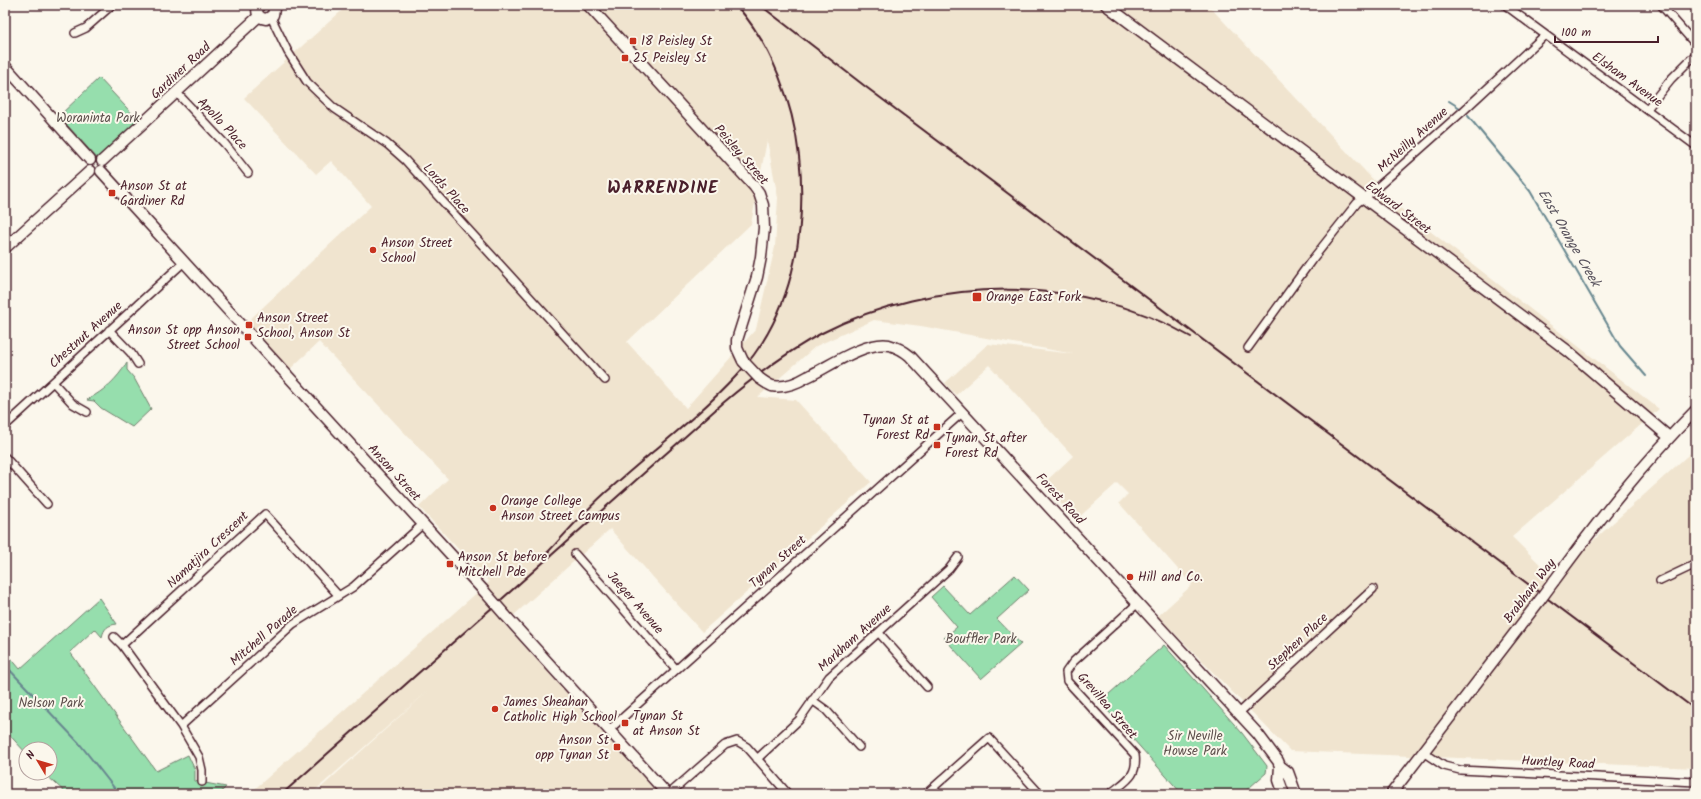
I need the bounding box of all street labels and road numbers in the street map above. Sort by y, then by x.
street label: Gardiner Road [146,37,216,105]
street label: Elsham Avenue [1587,47,1667,113]
street label: Apollo Place [192,93,252,155]
street label: McNeilly Avenue [1373,102,1453,178]
street label: Peisley Street [709,120,774,191]
street label: Lords Place [417,159,475,219]
street label: Edward Street [1361,176,1436,240]
street label: Chestnut Avenue [44,296,128,374]
street label: Anson Street [362,439,426,507]
street label: Forest Road [1030,468,1090,530]
street label: Namatjira Crescent [162,506,254,594]
street label: Tynan Street [745,530,812,594]
street label: Brabham Way [1499,553,1562,628]
street label: Jaeger Avenue [602,567,669,639]
street label: Markham Avenue [813,599,897,677]
street label: Mitchell Parade [225,600,303,672]
street label: Stephen Place [1263,608,1333,676]
street label: Grevillea Street [1072,668,1143,745]
street label: Huntley Road [1521,751,1596,775]

